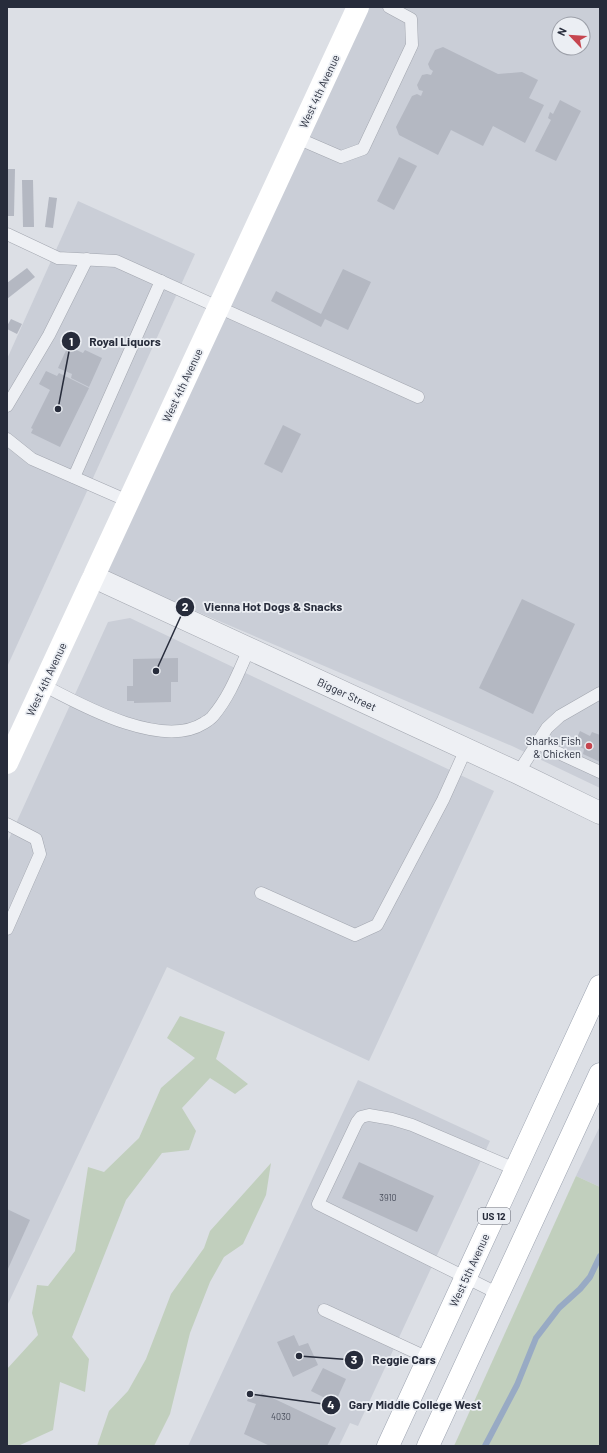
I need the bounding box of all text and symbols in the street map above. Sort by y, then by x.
north arrow [551,16,591,56]
text: N [554,25,569,38]
street label: West 4th Avenue [296,52,342,130]
callout: Royal Liquors [61,329,168,353]
text: 1 [69,334,73,348]
text: Royal Liquors [89,334,161,348]
street label: West 4th Avenue [159,346,205,424]
callout: Vienna Hot Dogs & Snacks [175,595,350,619]
text: 2 [182,599,189,613]
text: Vienna Hot Dogs & Snacks [204,599,342,613]
street label: West 4th Avenue [23,640,69,718]
street label: Bigger Street [315,675,379,713]
place label: Sharks Fish & Chicken [526,734,581,760]
marker: Sharks Fish & Chicken [584,741,594,751]
house number: 3910 [379,1192,397,1203]
road number: US 12 [478,1208,510,1224]
street label: West 5th Avenue [446,1231,492,1309]
callout: Reggie Cars [344,1348,444,1372]
text: 3 [351,1352,357,1366]
text: Reggie Cars [372,1352,436,1366]
callout: Gary Middle College West [321,1393,490,1417]
text: 4 [327,1397,335,1411]
text: Gary Middle College West [349,1397,482,1411]
house number: 4030 [271,1411,291,1422]

